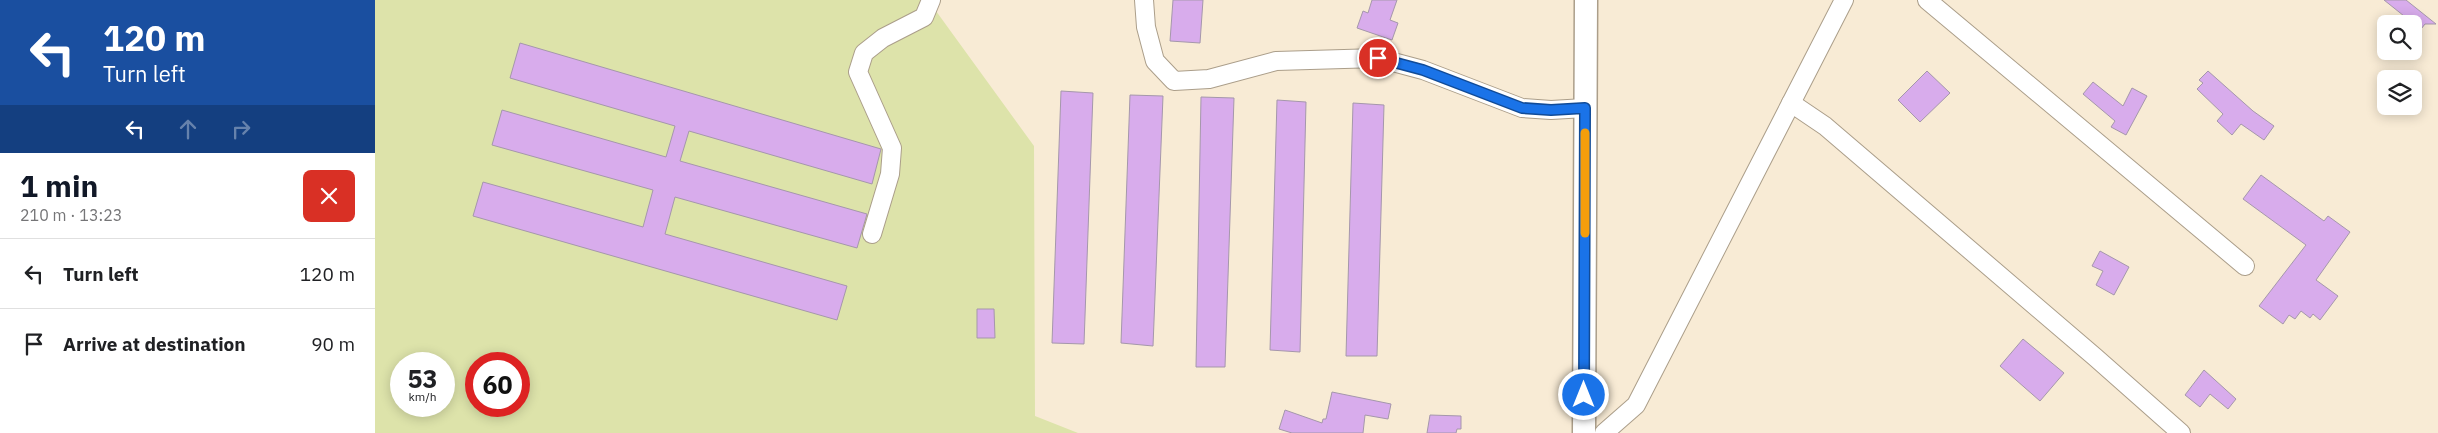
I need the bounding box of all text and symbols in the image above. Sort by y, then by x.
text: 120 m [103,15,206,61]
map controls [2377,15,2422,115]
button: search [2377,15,2422,60]
icon: left [20,20,85,85]
pin [1357,37,1399,79]
icon: arrive [1364,44,1392,72]
text: Turn left [103,59,186,88]
button: layers [2377,70,2422,115]
icon: left [121,115,149,143]
icon: ahead [174,115,202,143]
icon: right [227,115,255,143]
text: 1 min [20,166,98,205]
button: close [303,170,355,222]
text: 210 m · 13:23 [20,205,122,225]
icon: left [20,260,48,288]
text: Turn left [63,262,139,286]
text: 120 m [300,262,355,286]
icon: arrive [20,330,48,358]
text: Arrive at destination [63,332,246,356]
text: 90 m [311,332,355,356]
speed limit sign: 60 [465,352,530,417]
text: 53 [407,362,438,395]
position arrow [1557,368,1609,420]
text: km/h [408,389,437,404]

